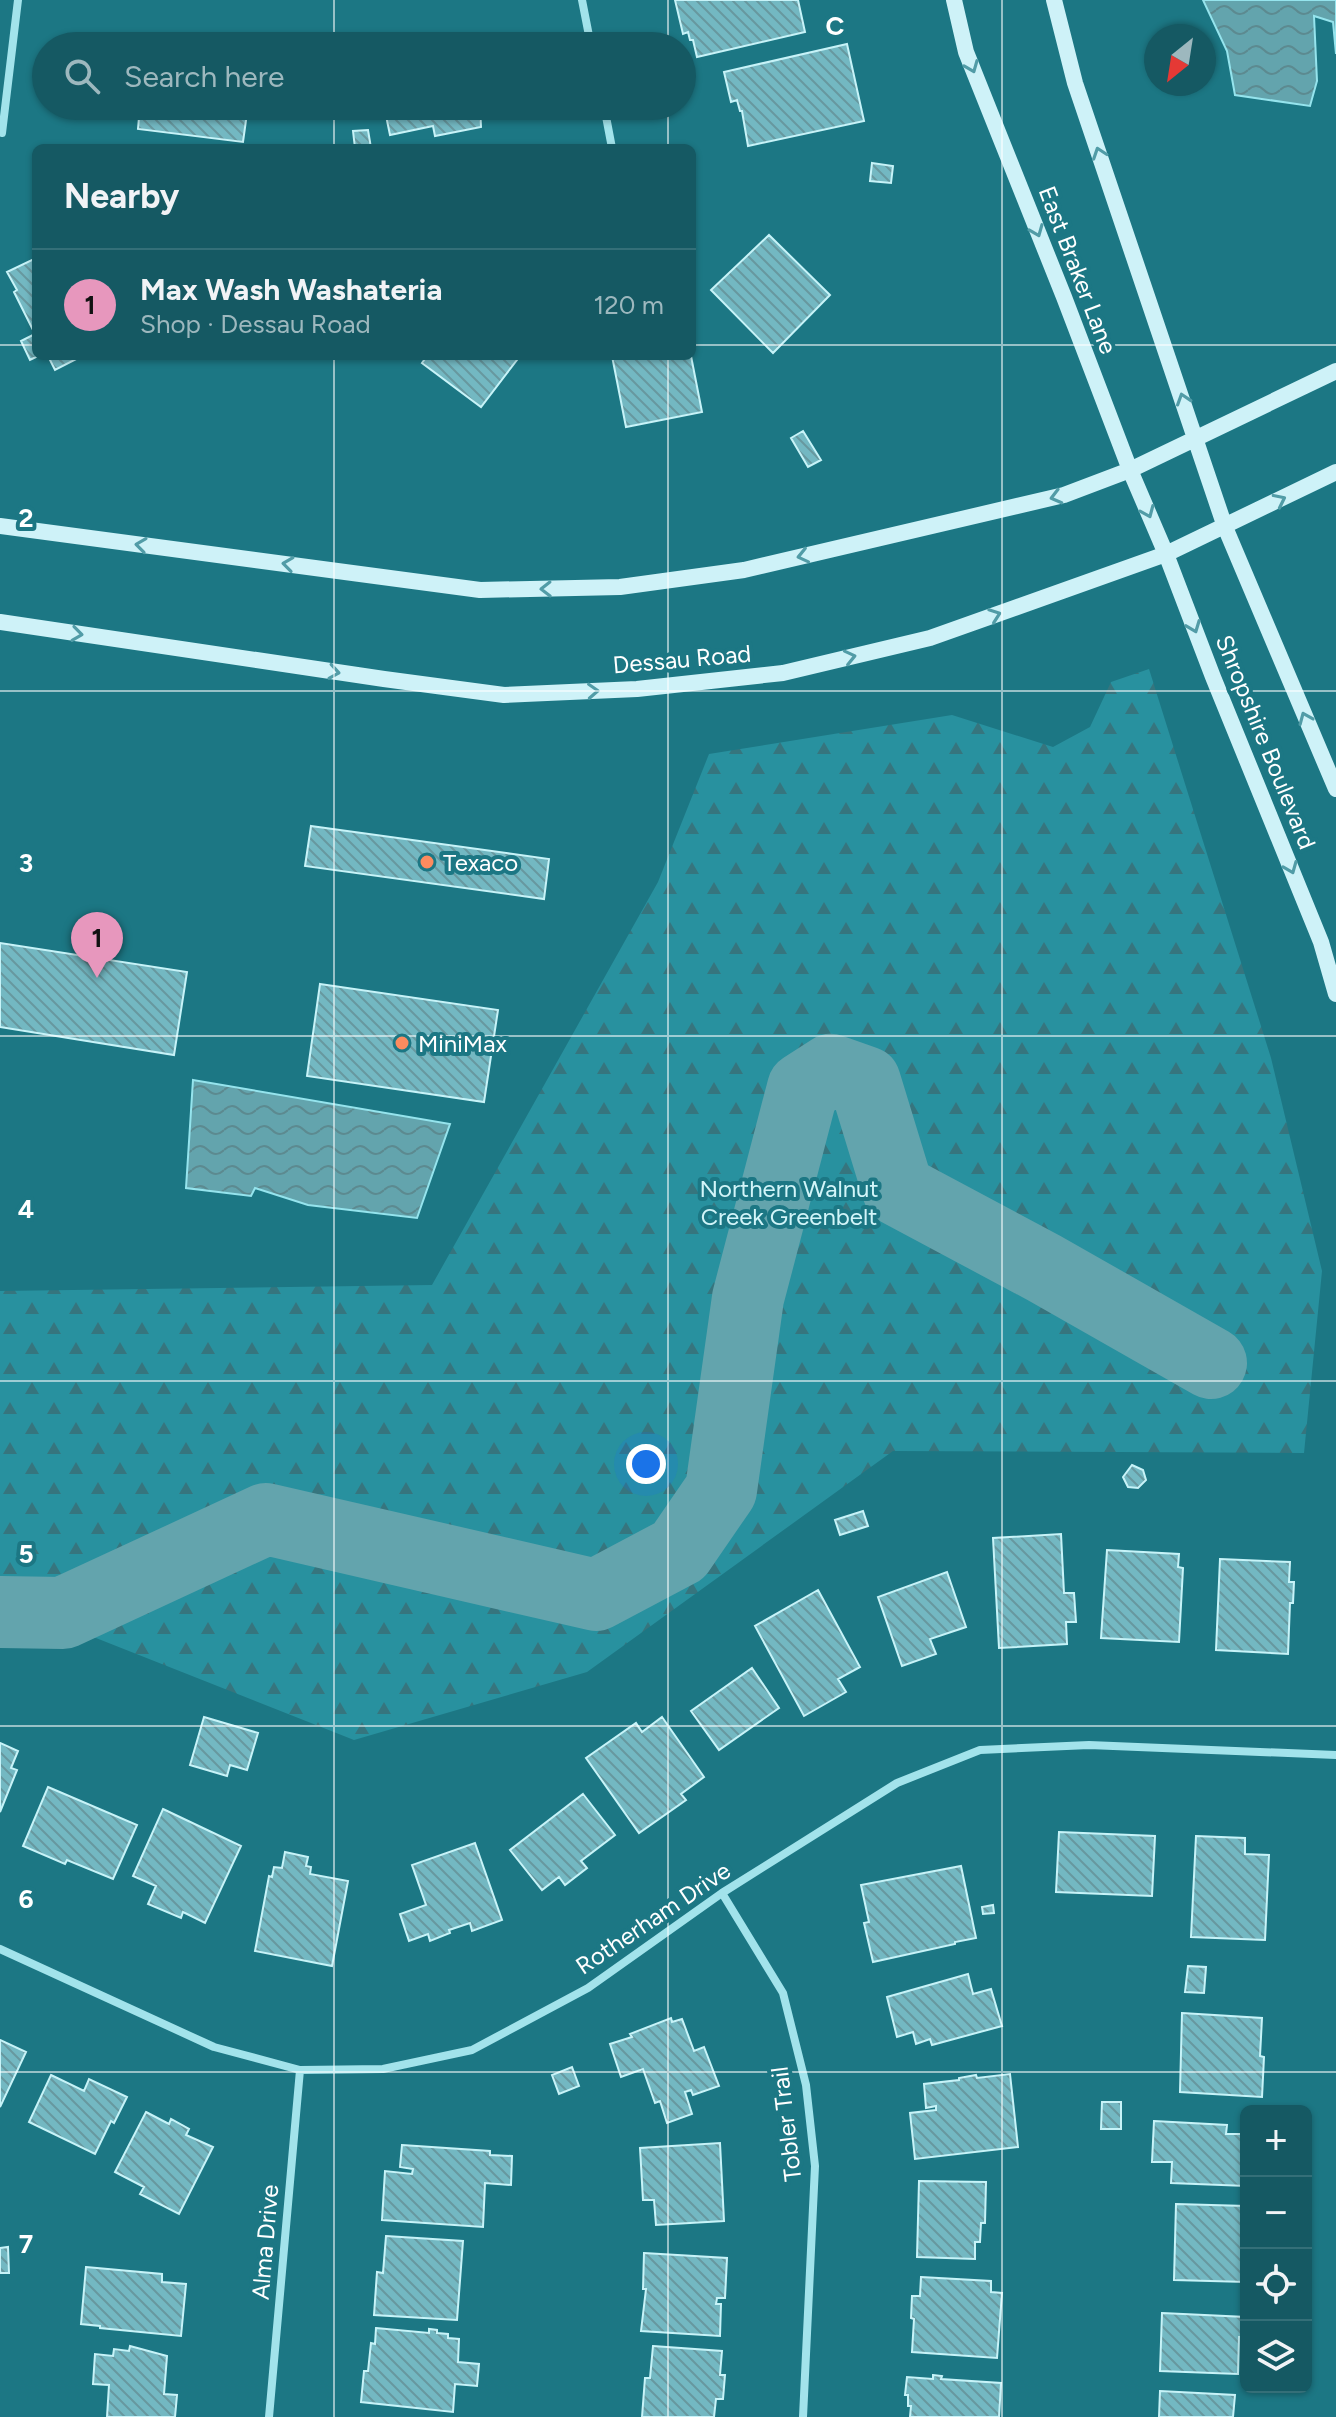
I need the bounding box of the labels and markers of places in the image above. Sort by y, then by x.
place label: Texaco [443,848,518,877]
marker: Texaco [418,853,436,871]
pin: 1 [71,912,123,978]
place label: MiniMax [418,1029,507,1058]
marker: MiniMax [393,1034,411,1052]

